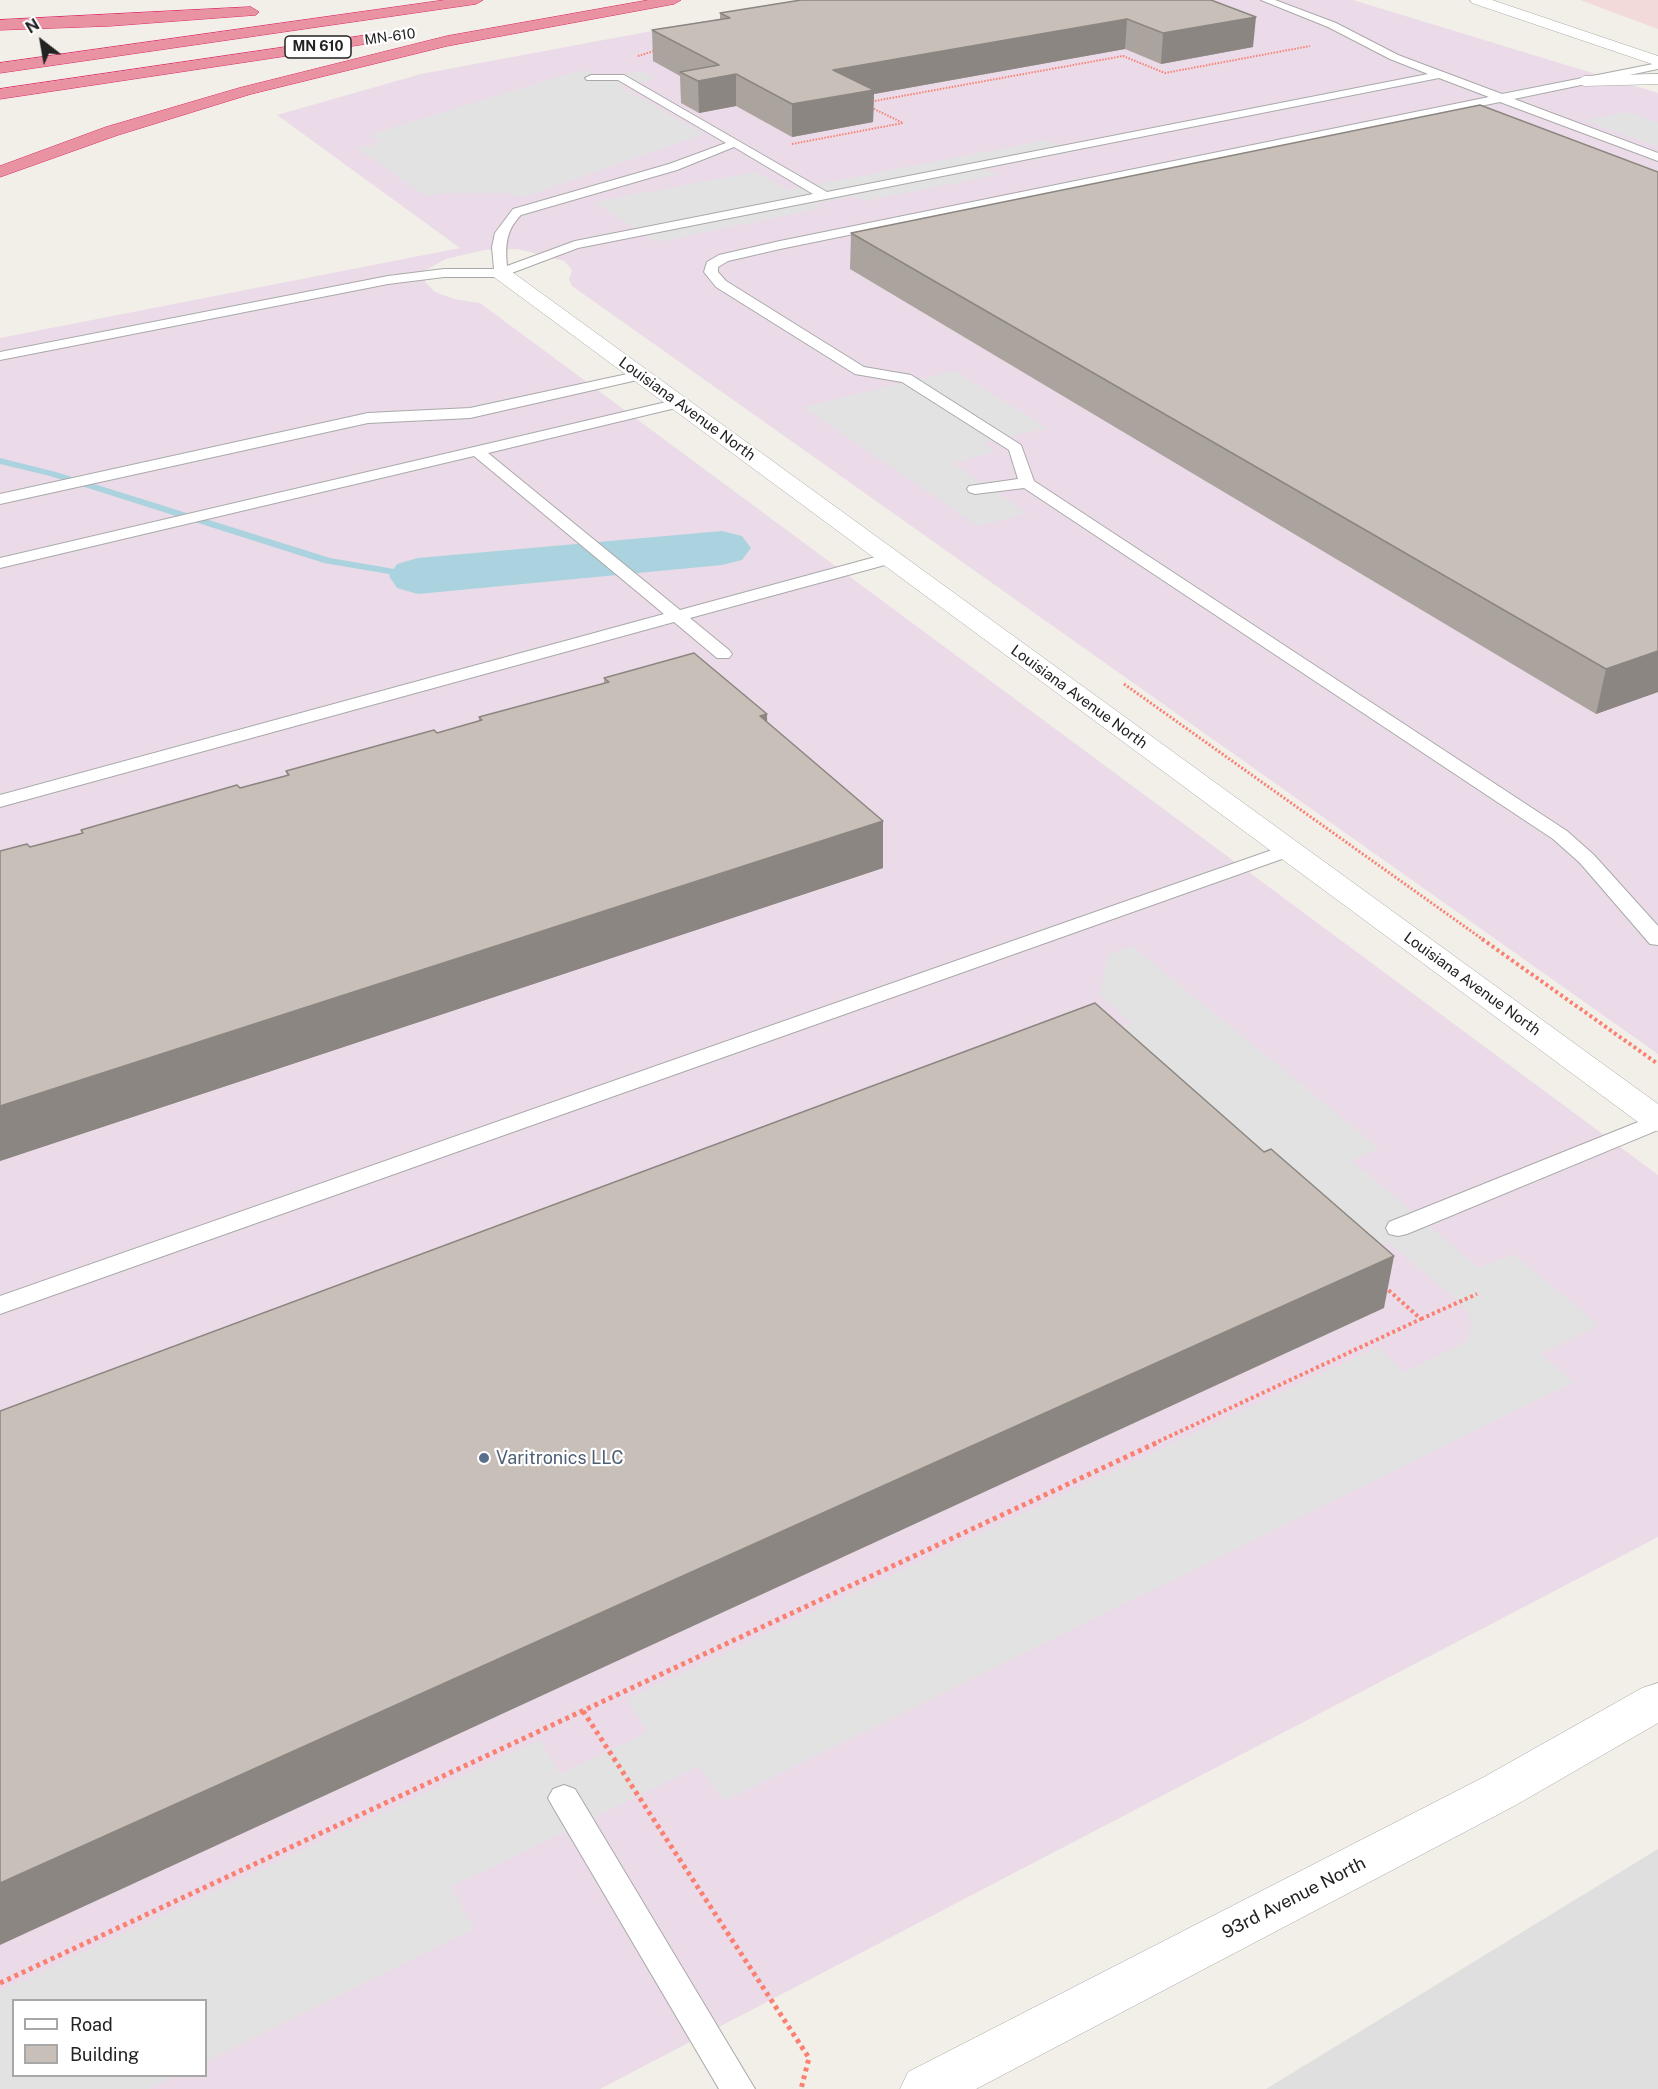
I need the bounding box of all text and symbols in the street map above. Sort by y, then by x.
north arrow [12,12,72,72]
text: N [22,15,43,38]
street label: MN-610 [363,25,417,49]
road number: MN 610 [285,36,351,58]
street label: Louisiana Avenue North [615,353,759,465]
street label: Louisiana Avenue North [1007,641,1151,753]
street label: Louisiana Avenue North [1400,928,1544,1040]
place label: Varitronics LLC [496,1447,624,1469]
marker: Varitronics LLC [477,1451,491,1465]
street label: 93rd Avenue North [1219,1852,1369,1944]
legend [12,1999,207,2077]
text: Road [70,2014,113,2035]
text: Building [70,2044,139,2065]

